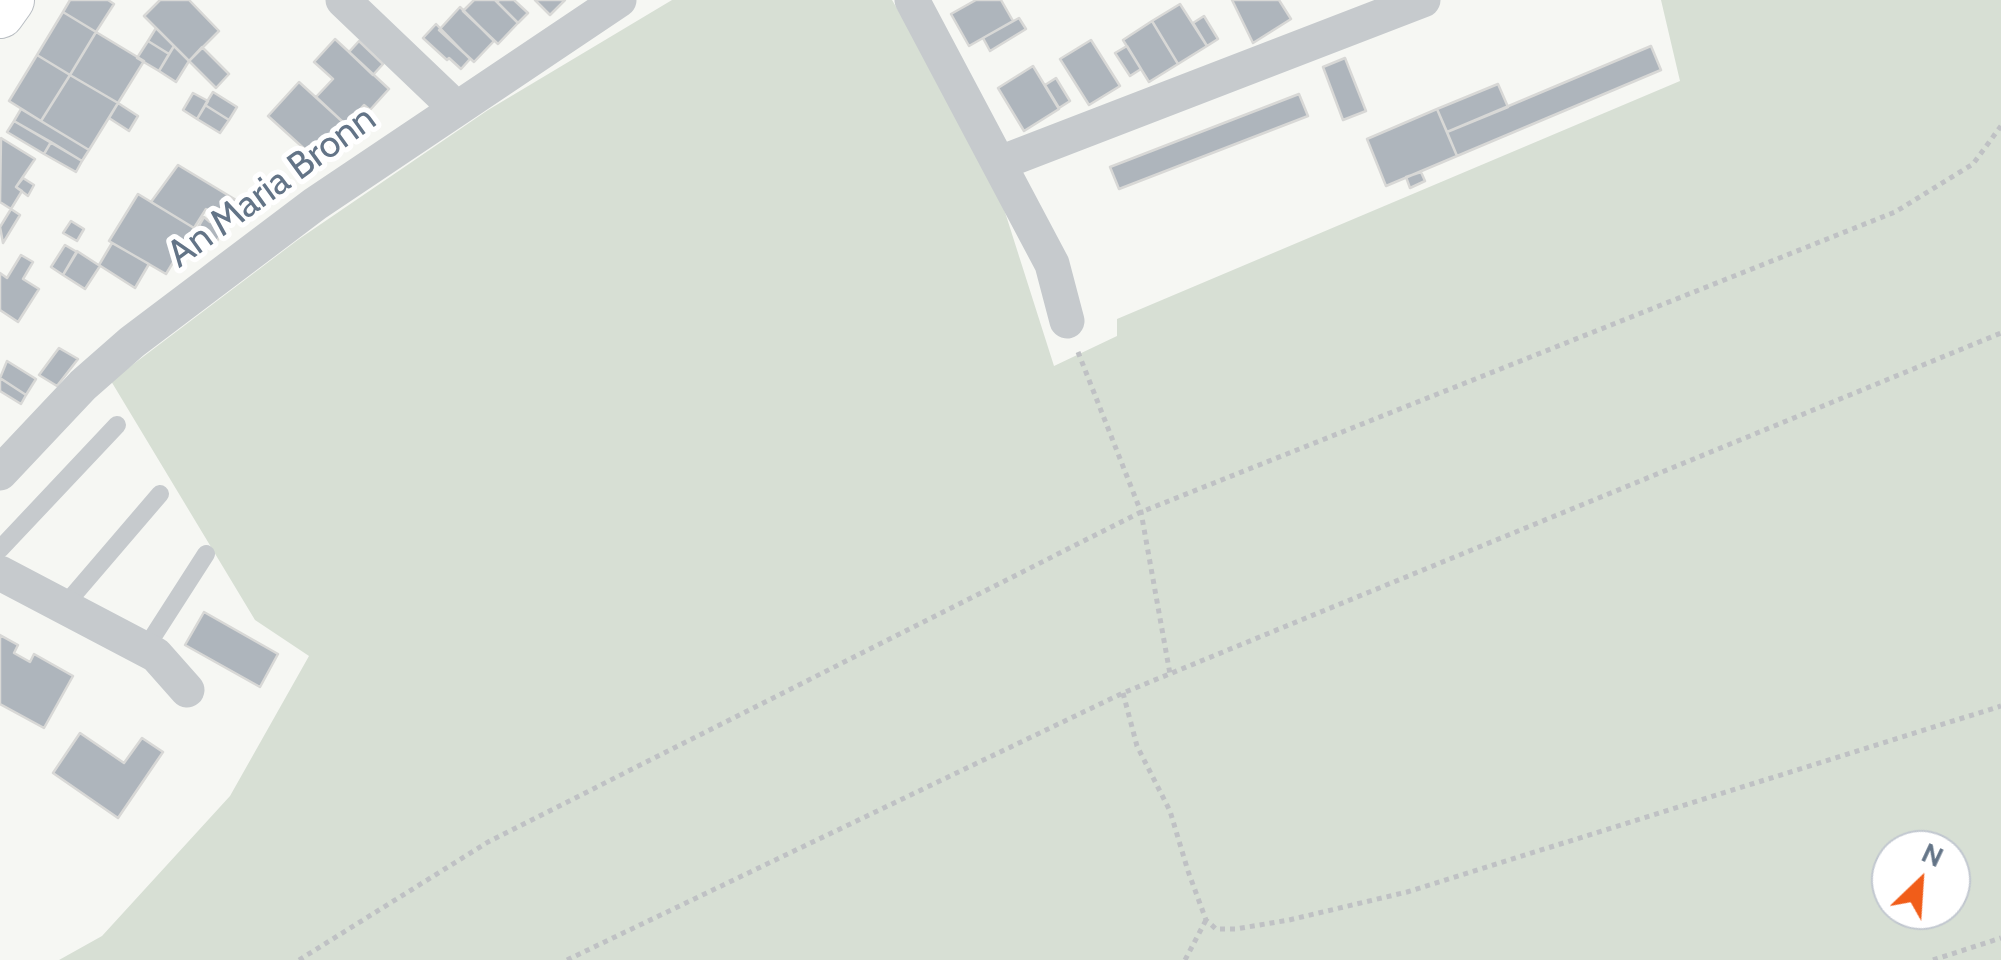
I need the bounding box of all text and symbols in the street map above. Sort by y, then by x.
street label: An Maria Bronn [159,96,385,278]
north arrow [1871,830,1971,930]
text: N [1917,835,1949,874]

